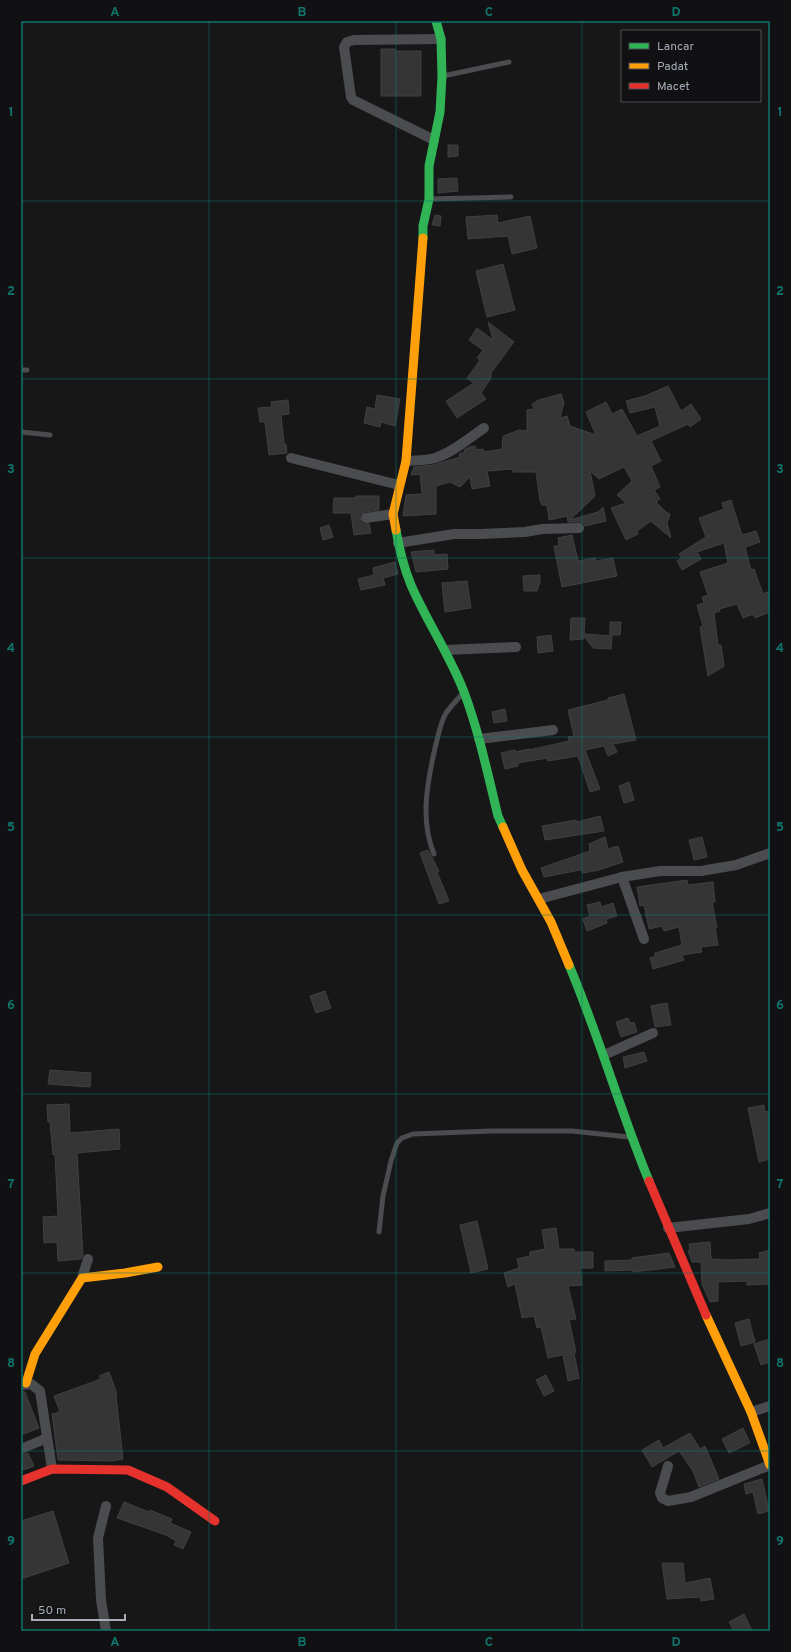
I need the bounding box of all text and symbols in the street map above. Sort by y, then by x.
text: A [110,5,120,21]
text: B [298,5,307,21]
text: C [485,5,493,21]
text: D [671,5,681,21]
legend [621,30,761,102]
text: Lancar [657,39,694,55]
text: Padat [657,59,688,75]
text: Macet [657,79,690,95]
text: 1 [8,105,14,121]
text: 1 [777,105,783,121]
text: 2 [7,284,15,300]
text: 2 [776,284,784,300]
text: 3 [7,462,15,478]
text: 3 [776,462,784,478]
text: 4 [7,641,15,657]
text: 4 [776,641,784,657]
text: 5 [7,820,15,836]
text: 5 [776,820,784,836]
text: 6 [7,998,15,1014]
text: 6 [776,998,784,1014]
text: 7 [8,1177,15,1193]
text: 7 [777,1177,784,1193]
text: 8 [7,1356,15,1372]
text: 8 [776,1356,784,1372]
text: 9 [7,1534,15,1550]
text: 9 [776,1534,784,1550]
scale bar [32,1596,125,1622]
text: 50 m [38,1603,66,1619]
text: A [110,1635,120,1651]
text: B [298,1635,307,1651]
text: C [485,1635,493,1651]
text: D [671,1635,681,1651]

